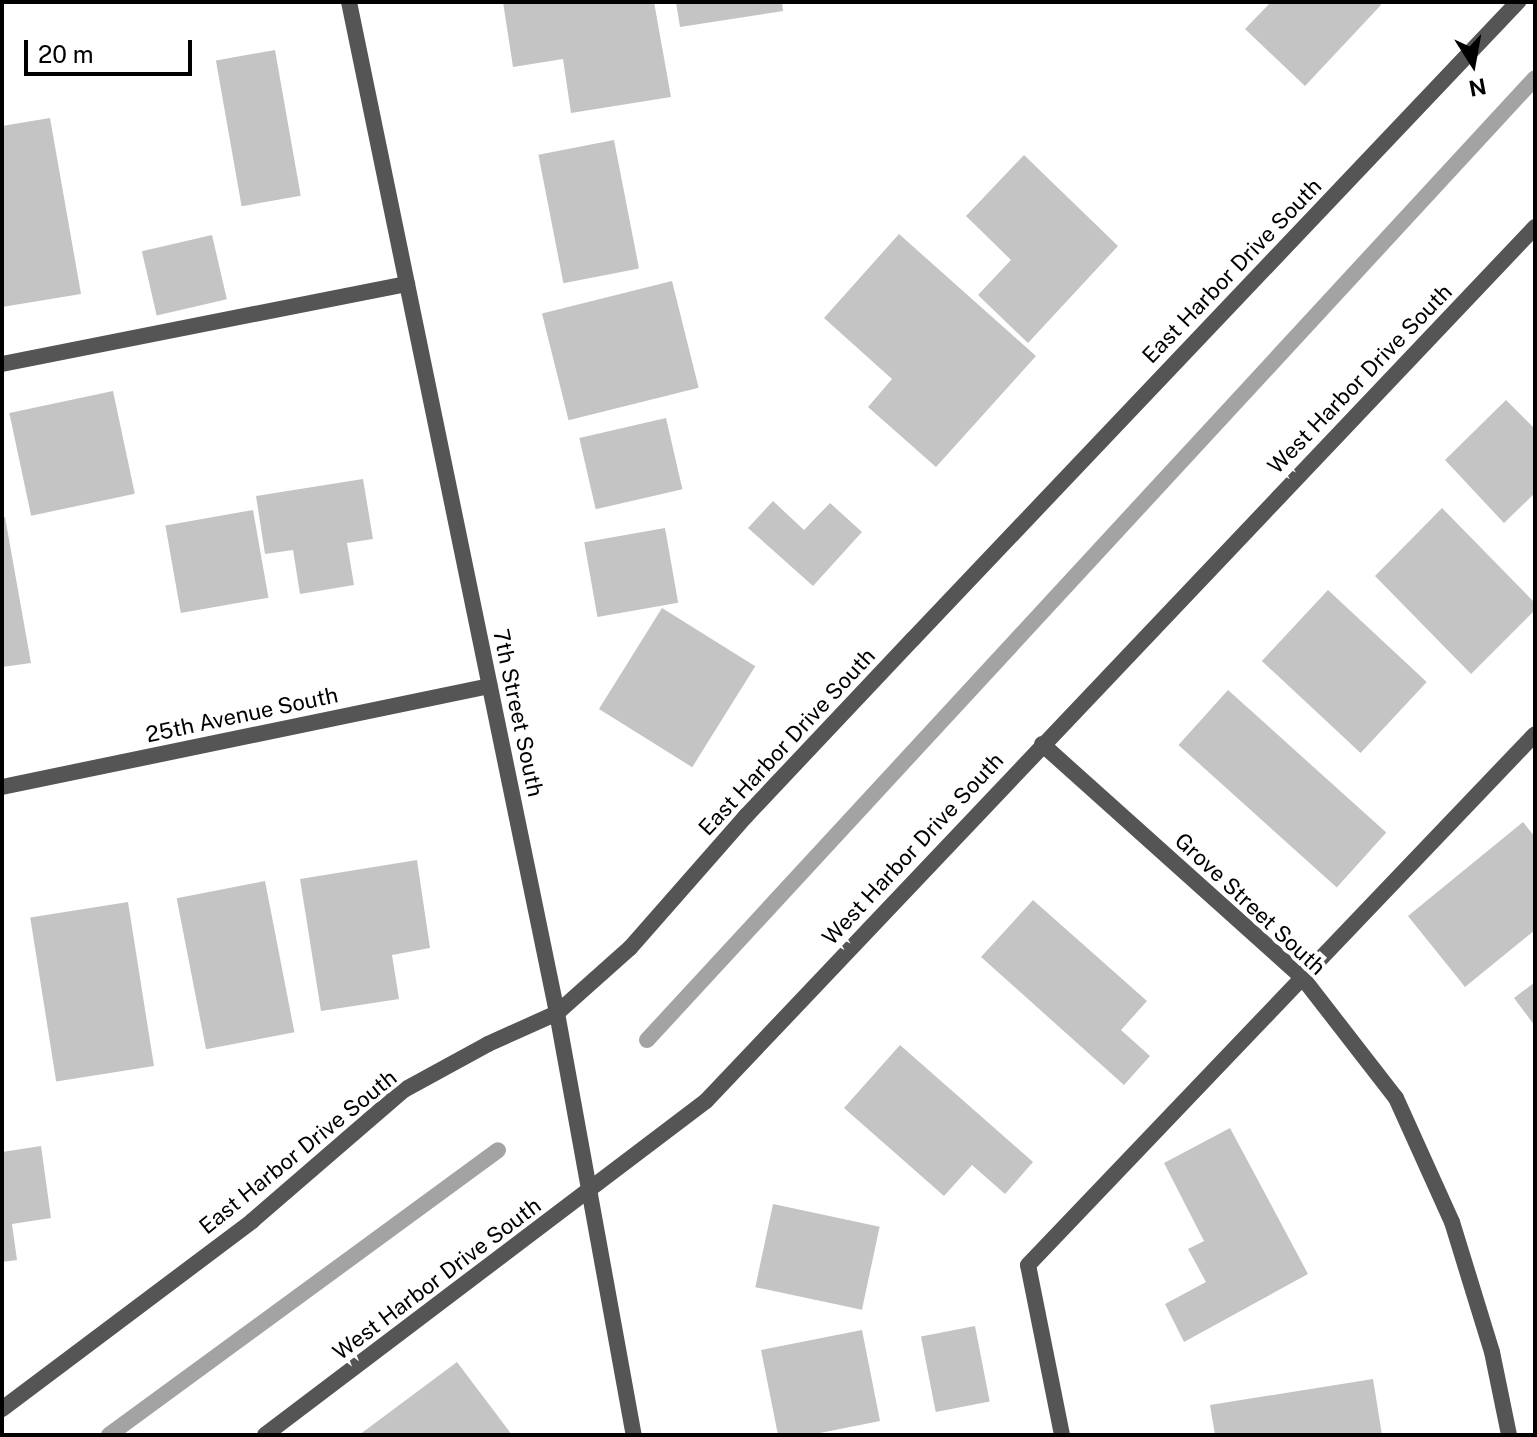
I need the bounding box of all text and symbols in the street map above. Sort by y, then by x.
scale bar [28,24,196,74]
north arrow [1433,24,1513,104]
text: 20 m [38,40,94,68]
text: N [1467,73,1489,102]
street label: East Harbor Drive South [1137,173,1327,369]
street label: West Harbor Drive South [1263,279,1457,479]
street label: 7th Street South [487,627,549,799]
street label: East Harbor Drive South [693,643,881,841]
street label: 25th Avenue South [143,682,341,748]
street label: West Harbor Drive South [817,747,1009,951]
street label: Grove Street South [1169,827,1331,981]
street label: East Harbor Drive South [194,1064,402,1240]
street label: West Harbor Drive South [328,1192,546,1366]

